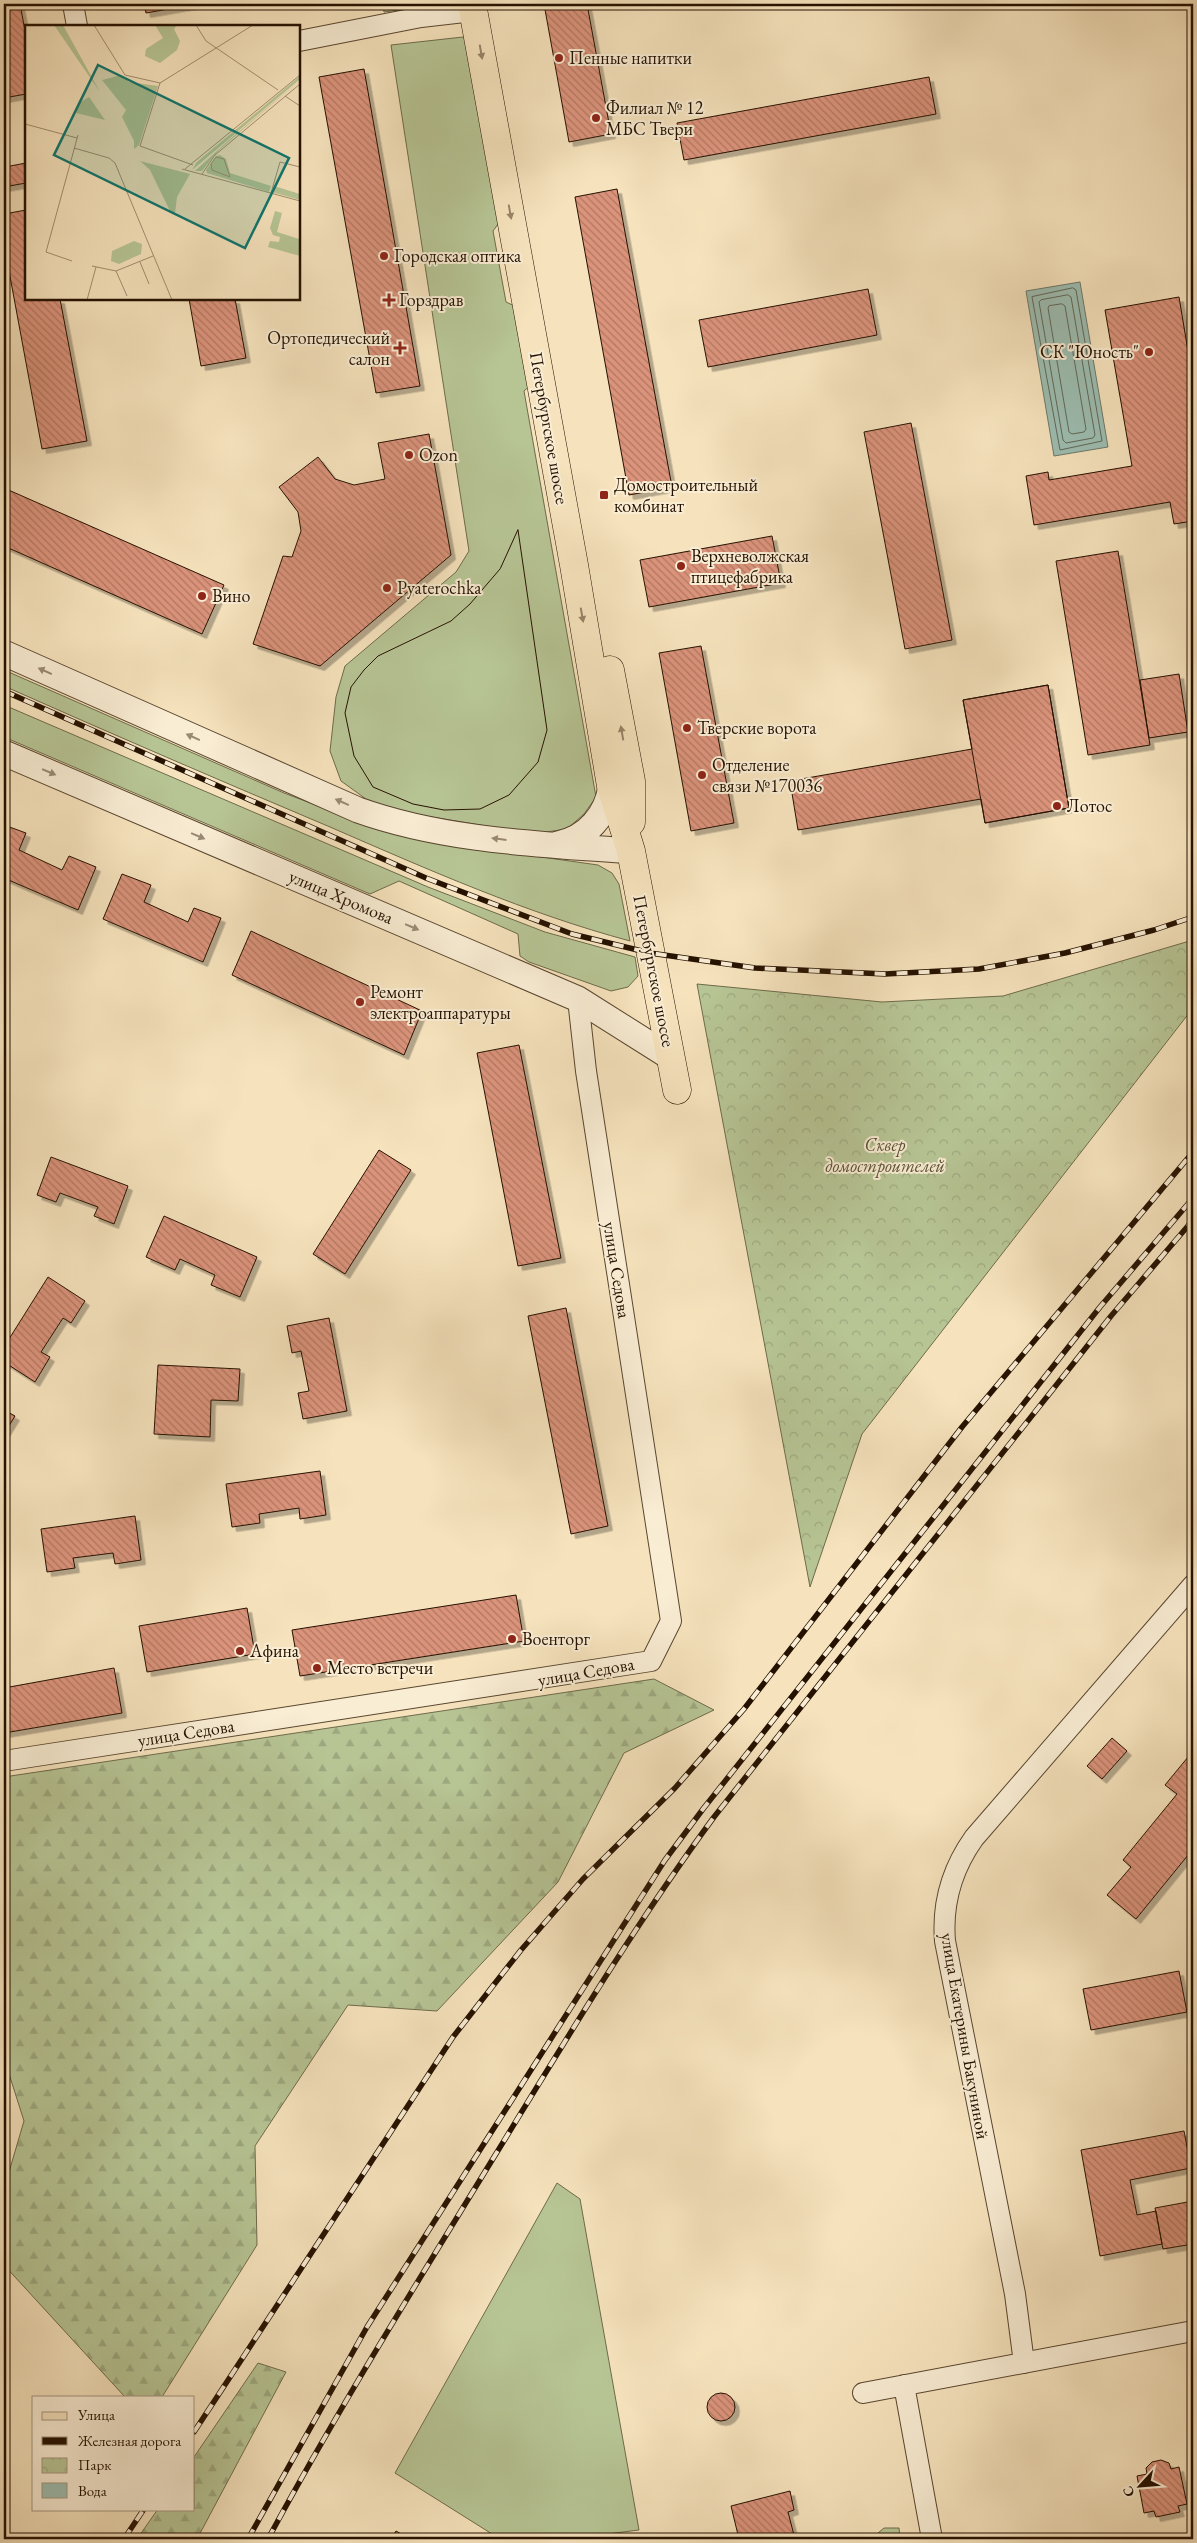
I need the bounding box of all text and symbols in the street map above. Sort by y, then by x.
inset map [25,25,300,300]
one-way arrow [477,44,485,60]
place label: Пенные напитки [569,46,692,69]
marker: Пенные напитки [553,52,565,64]
place label: Филиал № 12 МБС Твери [606,96,704,140]
marker: Филиал № 12 МБС Твери [590,112,602,124]
one-way arrow [506,204,514,220]
place label: Городская оптика [394,244,522,267]
marker: Городская оптика [378,250,390,262]
place label: Горздрав [399,288,464,311]
marker: Горздрав [383,294,395,306]
place label: Ортопедический салон [267,326,390,370]
place label: СК "Юность" [1040,340,1139,363]
marker: Ортопедический салон [394,342,406,354]
marker: СК "Юность" [1143,346,1155,358]
street label: Петербургское шоссе [525,350,574,506]
place label: Ozon [419,443,458,466]
marker: Ozon [403,449,415,461]
place label: Домостроительный комбинат [614,473,758,517]
marker: Домостроительный комбинат [598,489,610,501]
place label: Верхневолжская птицефабрика [691,544,809,588]
marker: Верхневолжская птицефабрика [675,560,687,572]
place label: Pyaterochka [397,576,482,599]
marker: Pyaterochka [381,582,393,594]
place label: Вино [212,584,250,607]
marker: Вино [196,590,208,602]
one-way arrow [579,608,587,624]
one-way arrow [38,667,52,675]
place label: Тверские ворота [697,716,817,739]
marker: Тверские ворота [681,722,693,734]
one-way arrow [617,724,625,740]
one-way arrow [186,733,200,741]
place label: Отделение связи №170036 [712,753,822,797]
one-way arrow [41,769,56,777]
marker: Отделение связи №170036 [696,769,708,781]
place label: Лотос [1067,794,1112,817]
one-way arrow [335,798,349,806]
marker: Лотос [1051,800,1063,812]
one-way arrow [191,832,205,840]
one-way arrow [491,835,507,843]
street label: улица Хромова [285,864,398,929]
street label: Петербургское шоссе [628,893,681,1049]
one-way arrow [405,924,419,932]
place label: Ремонт электроаппаратуры [370,980,511,1024]
marker: Ремонт электроаппаратуры [354,996,366,1008]
park label: Сквер домостроителей [825,1133,945,1178]
street label: улица Седова [599,1220,637,1321]
place label: Военторг [522,1627,591,1650]
marker: Военторг [506,1633,518,1645]
place label: Афина [249,1639,300,1662]
marker: Афина [234,1645,246,1657]
street label: улица Седова [536,1652,637,1691]
place label: Место встречи [327,1656,434,1679]
marker: Место встречи [311,1662,323,1674]
street label: улица Седова [136,1713,237,1751]
street label: улица Екатерины Бакуниной [936,1931,995,2142]
legend [32,2396,195,2510]
text: Улица [77,2405,115,2424]
text: Железная дорога [77,2431,181,2450]
text: Парк [78,2455,111,2474]
north arrow [1114,2460,1164,2510]
text: Вода [78,2481,107,2500]
text: С [1118,2483,1139,2500]

